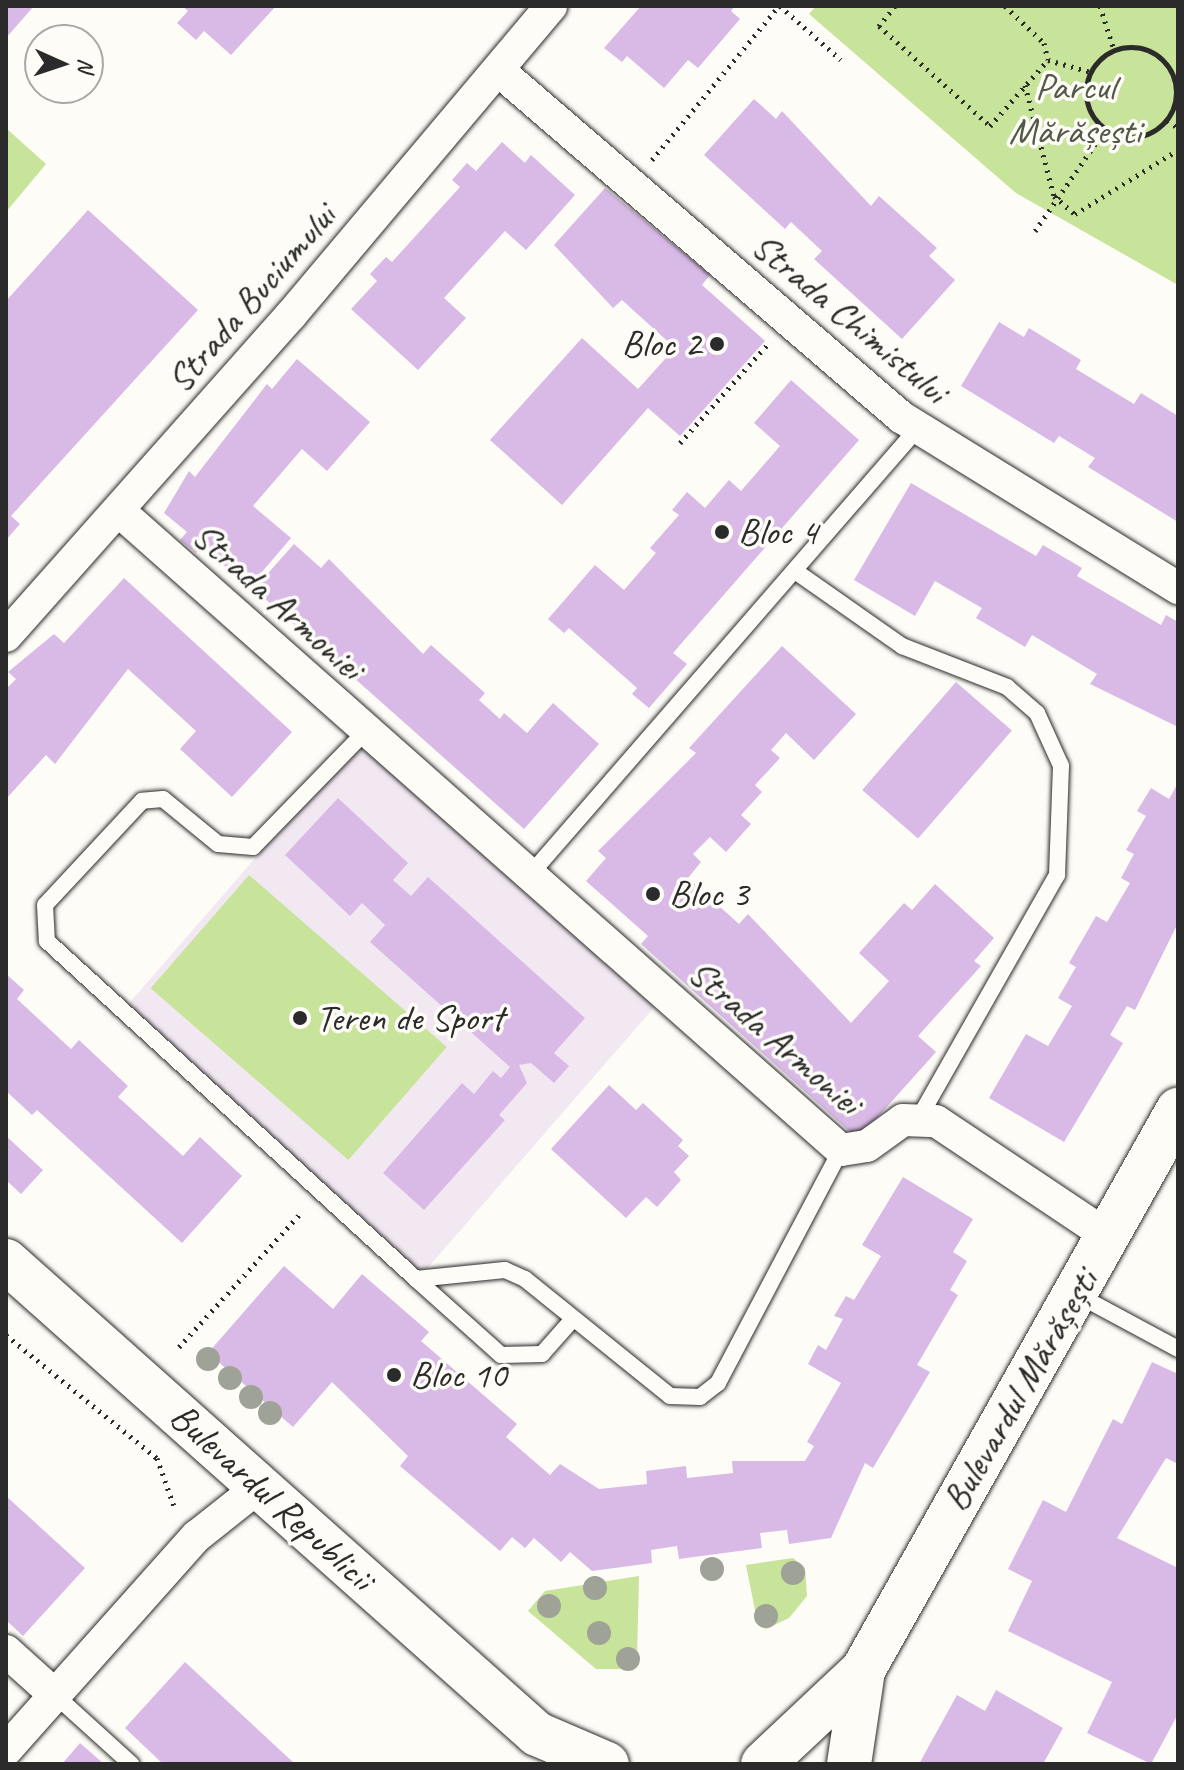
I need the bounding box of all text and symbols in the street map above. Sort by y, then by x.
north arrow [24,24,104,104]
text: N [72,58,100,73]
park label: Parcul Mărășești [1009,64,1141,154]
street label: Strada Buciumului [157,194,345,402]
street label: Strada Chimistului [743,223,957,413]
place label: Bloc 2 [621,321,701,367]
marker: Bloc 2 [708,335,726,353]
place label: Bloc 4 [738,509,818,555]
street label: Strada Armoniei [183,512,373,690]
marker: Bloc 4 [713,523,731,541]
place label: Bloc 3 [669,871,749,917]
marker: Bloc 3 [644,885,662,903]
street label: Strada Armoniei [679,950,871,1124]
place label: Teren de Sport [316,995,504,1041]
marker: Teren de Sport [291,1009,309,1027]
street label: Bulevardul Mărășești [932,1261,1108,1519]
place label: Bloc 10 [410,1352,507,1398]
marker: Bloc 10 [385,1366,403,1384]
street label: Bulevardul Republicii [161,1394,383,1600]

